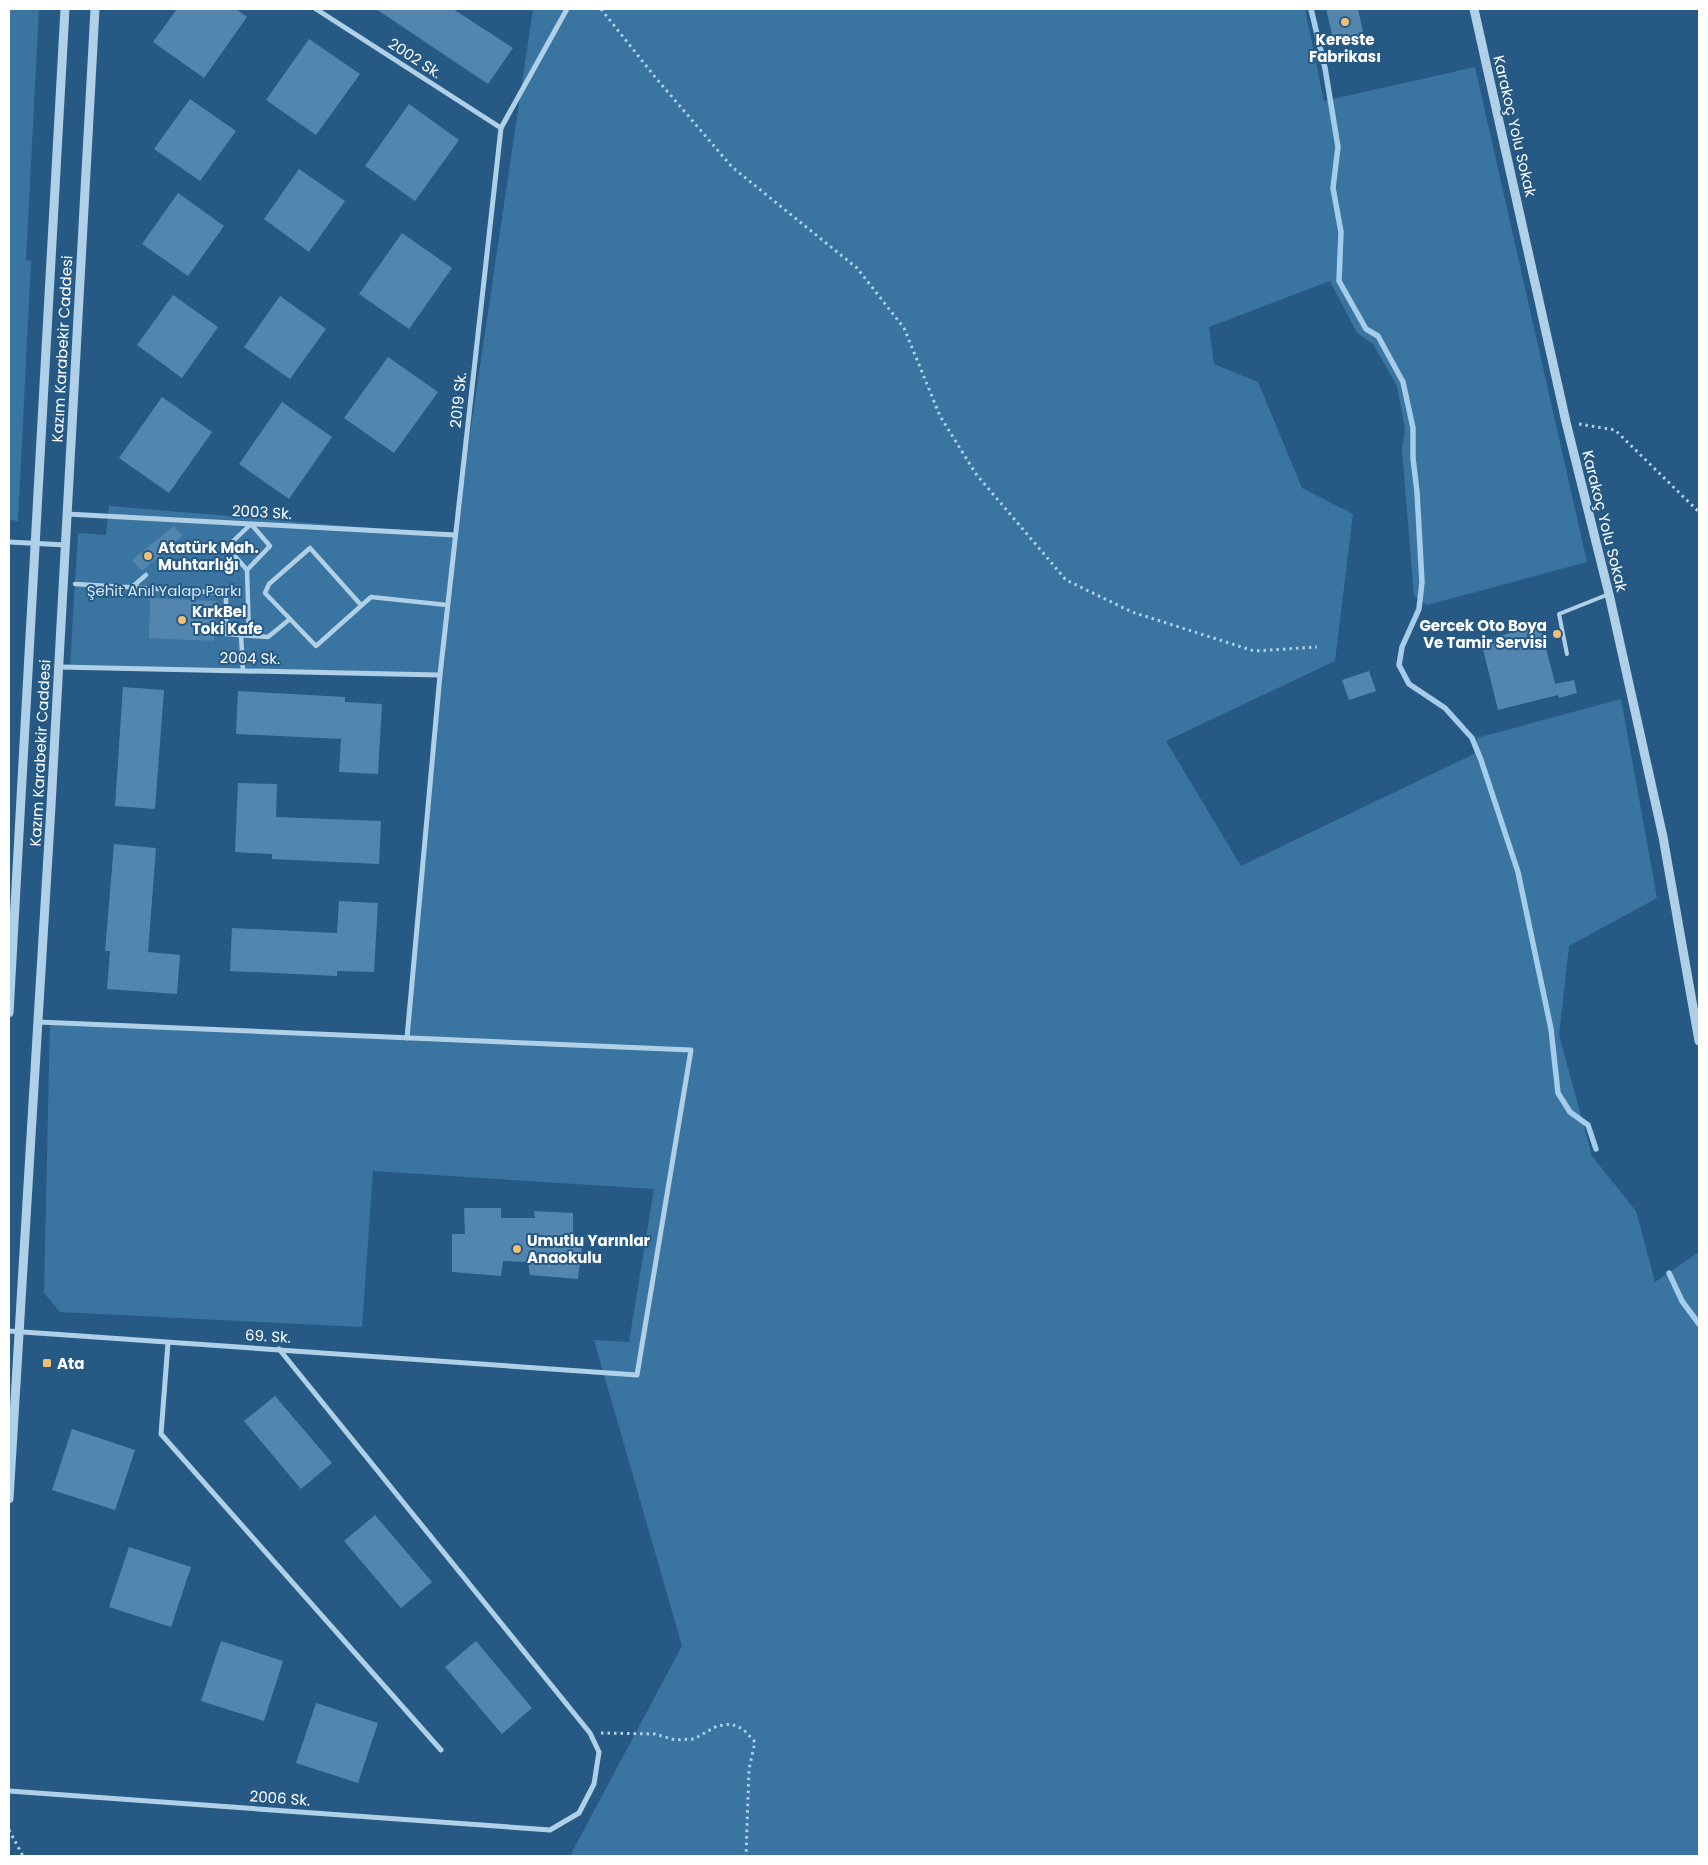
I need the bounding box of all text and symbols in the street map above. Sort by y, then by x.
marker: Kereste Fabrikası [1339,16,1351,28]
place label: Kereste Fabrikası [1309,29,1381,67]
street label: 2002 Sk. [384,33,446,83]
street label: Karakoç Yolu Sokak [1488,53,1542,199]
street label: Kazım Karabekir Caddesi [47,255,77,443]
street label: 2019 Sk. [445,371,471,429]
street label: Karakoç Yolu Sokak [1577,448,1633,594]
street label: 2003 Sk. [231,500,293,524]
place label: Atatürk Mah. Muhtarlığı [158,537,259,575]
marker: Atatürk Mah. Muhtarlığı [142,550,154,562]
park label: Şehit Anıl Yalap Parkı [87,580,241,601]
place label: KırkBel Toki Kafe [192,601,263,639]
marker: KırkBel Toki Kafe [176,614,188,626]
place label: Gercek Oto Boya Ve Tamir Servisi [1419,615,1547,653]
marker: Gercek Oto Boya Ve Tamir Servisi [1551,628,1563,640]
street label: 2004 Sk. [220,647,280,669]
street label: Kazım Karabekir Caddesi [25,659,55,847]
place label: Umutlu Yarınlar Anaokulu [527,1230,651,1268]
marker: Umutlu Yarınlar Anaokulu [511,1243,523,1255]
street label: 69. Sk. [245,1324,291,1348]
place label: Ata [57,1353,84,1374]
marker: Ata [41,1357,53,1369]
street label: 2006 Sk. [249,1785,311,1811]

